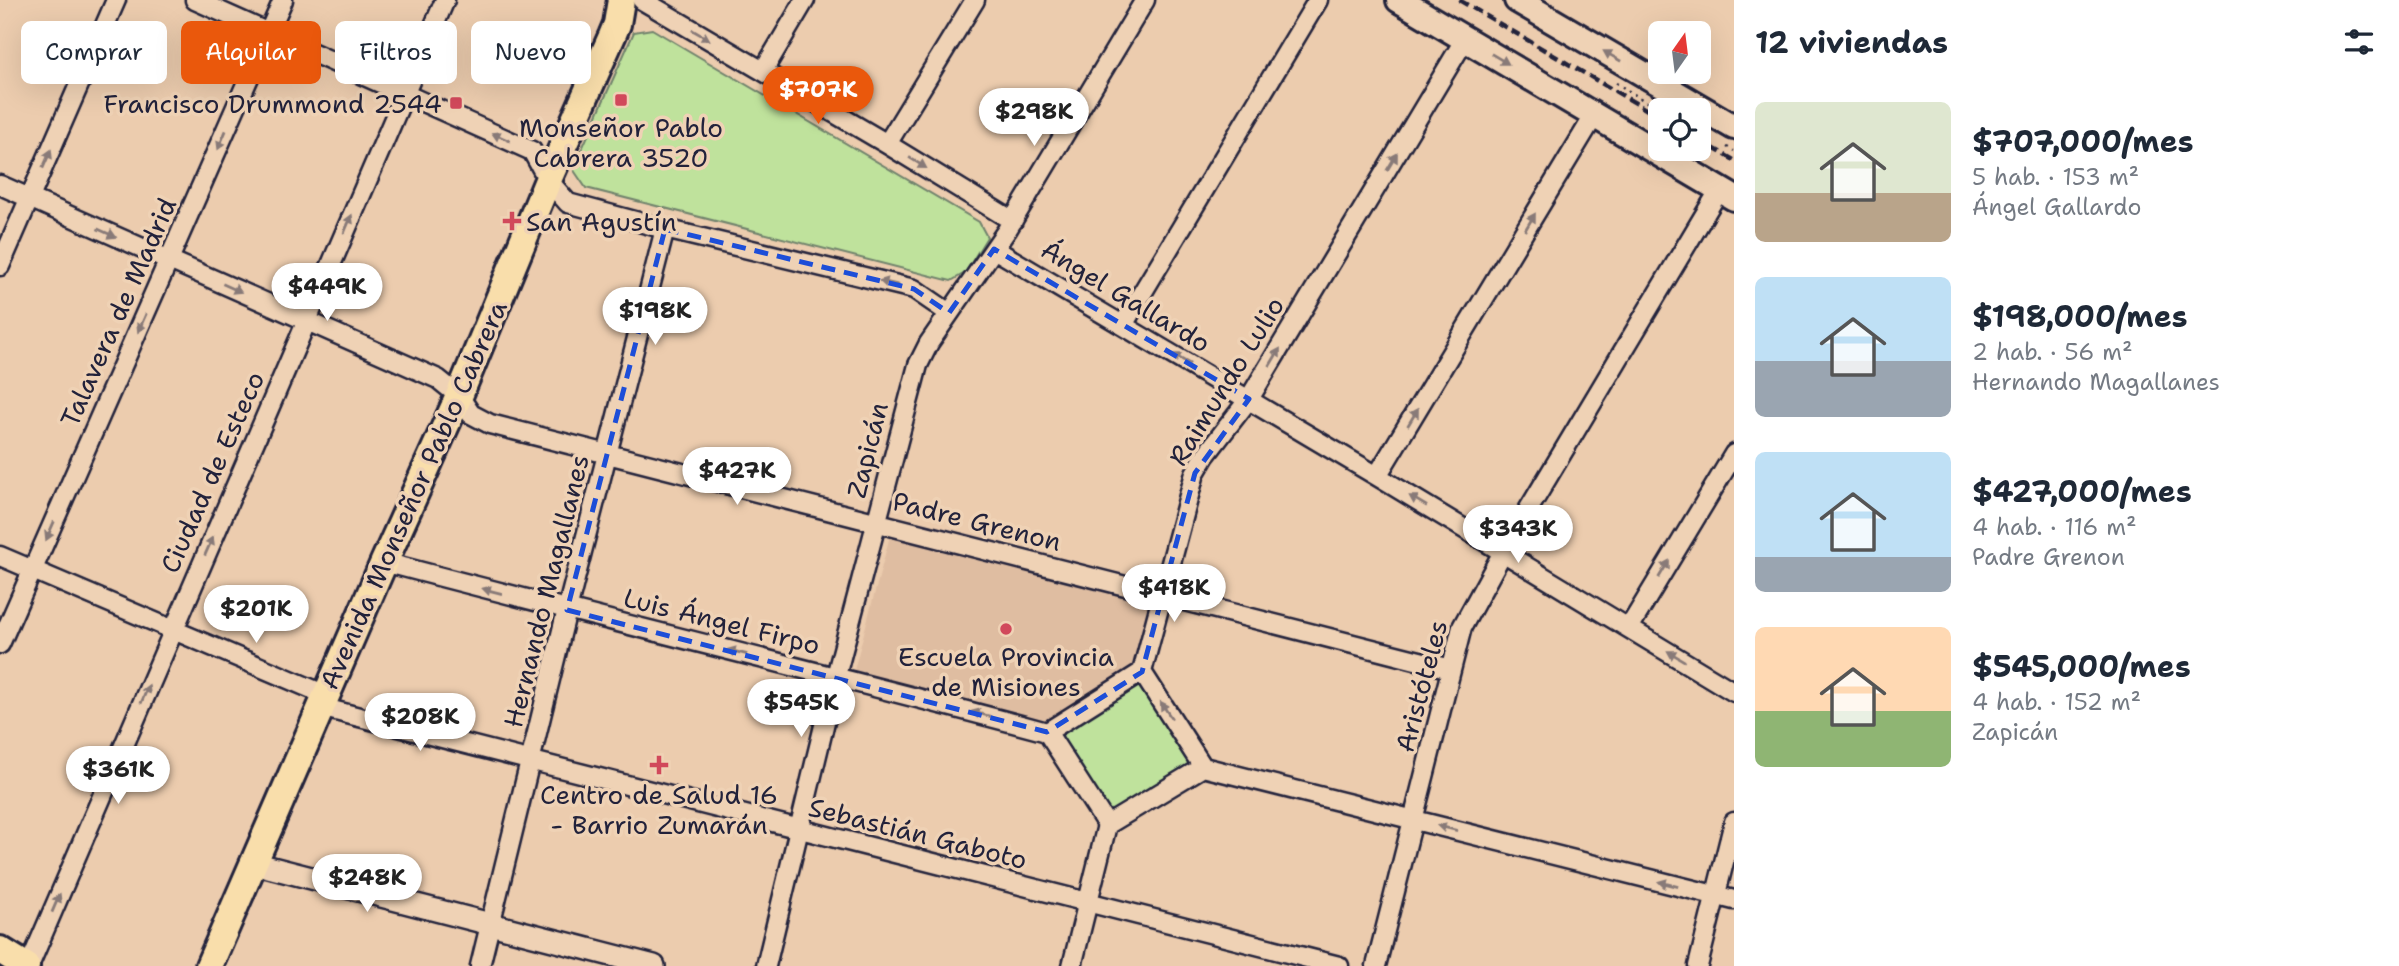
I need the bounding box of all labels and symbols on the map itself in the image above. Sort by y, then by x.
north arrow [1648,21,1712,84]
one-way arrow [691,29,710,41]
one-way arrow [1602,50,1621,62]
one-way arrow [1491,53,1510,66]
pin: $707K [769,66,867,126]
place label: Francisco Drummond 2544 [104,86,442,121]
pin: $298K [985,88,1083,148]
marker: Monseñor Pablo Cabrera 3520 [613,92,629,108]
marker: Francisco Drummond 2544 [448,95,464,111]
place label: Monseñor Pablo Cabrera 3520 [519,110,723,175]
one-way arrow [216,130,228,150]
one-way arrow [490,131,511,142]
one-way arrow [42,148,53,169]
one-way arrow [1385,152,1398,171]
one-way arrow [908,156,927,169]
street label: Talavera de Madrid [52,192,184,432]
place label: San Agustín [526,204,677,239]
marker: San Agustín [504,213,520,229]
one-way arrow [1523,213,1536,232]
one-way arrow [343,214,354,235]
one-way arrow [97,227,117,238]
street label: Ángel Gallardo [1035,232,1217,360]
pin: $449K [278,264,376,323]
one-way arrow [878,277,900,288]
one-way arrow [222,282,242,294]
pin: $198K [606,288,704,347]
street label: Raimundo Lulio [1160,290,1292,472]
street label: Avenida Monseñor Pablo Cabrera [311,295,515,695]
one-way arrow [136,313,148,333]
one-way arrow [1268,347,1281,366]
one-way arrow [1171,353,1190,365]
street label: Ciudad de Esteco [152,366,272,578]
street label: Zapicán [838,399,896,501]
one-way arrow [1406,408,1419,427]
pin: $427K [688,448,786,507]
street label: Hernando Magallanes [495,451,597,731]
street label: Padre Grenon [889,483,1065,559]
one-way arrow [1409,494,1428,507]
pin: $343K [1469,505,1567,565]
one-way arrow [44,521,56,541]
one-way arrow [204,535,215,556]
one-way arrow [1658,560,1670,579]
pin: $418K [1125,564,1223,624]
street label: Luis Ángel Firpo [620,580,824,662]
one-way arrow [482,585,503,595]
pin: $201K [207,586,305,645]
street label: Aristóteles [1387,616,1455,756]
marker: Escuela Provincia de Misiones [998,621,1014,637]
place label: Escuela Provincia de Misiones [898,639,1114,704]
one-way arrow [726,646,748,657]
one-way arrow [1666,650,1685,663]
pin: $545K [752,680,850,739]
one-way arrow [139,684,151,704]
pin: $208K [371,694,469,753]
one-way arrow [1160,700,1173,719]
one-way arrow [970,708,992,719]
pin: $361K [69,746,167,806]
marker: Centro de Salud 16 - Barrio Zumarán [649,755,669,775]
place label: Centro de Salud 16 - Barrio Zumarán [540,777,778,842]
street label: Sebastián Gaboto [805,789,1031,877]
one-way arrow [1436,822,1458,833]
pin: $248K [318,855,416,914]
one-way arrow [1657,878,1679,889]
one-way arrow [50,893,61,914]

